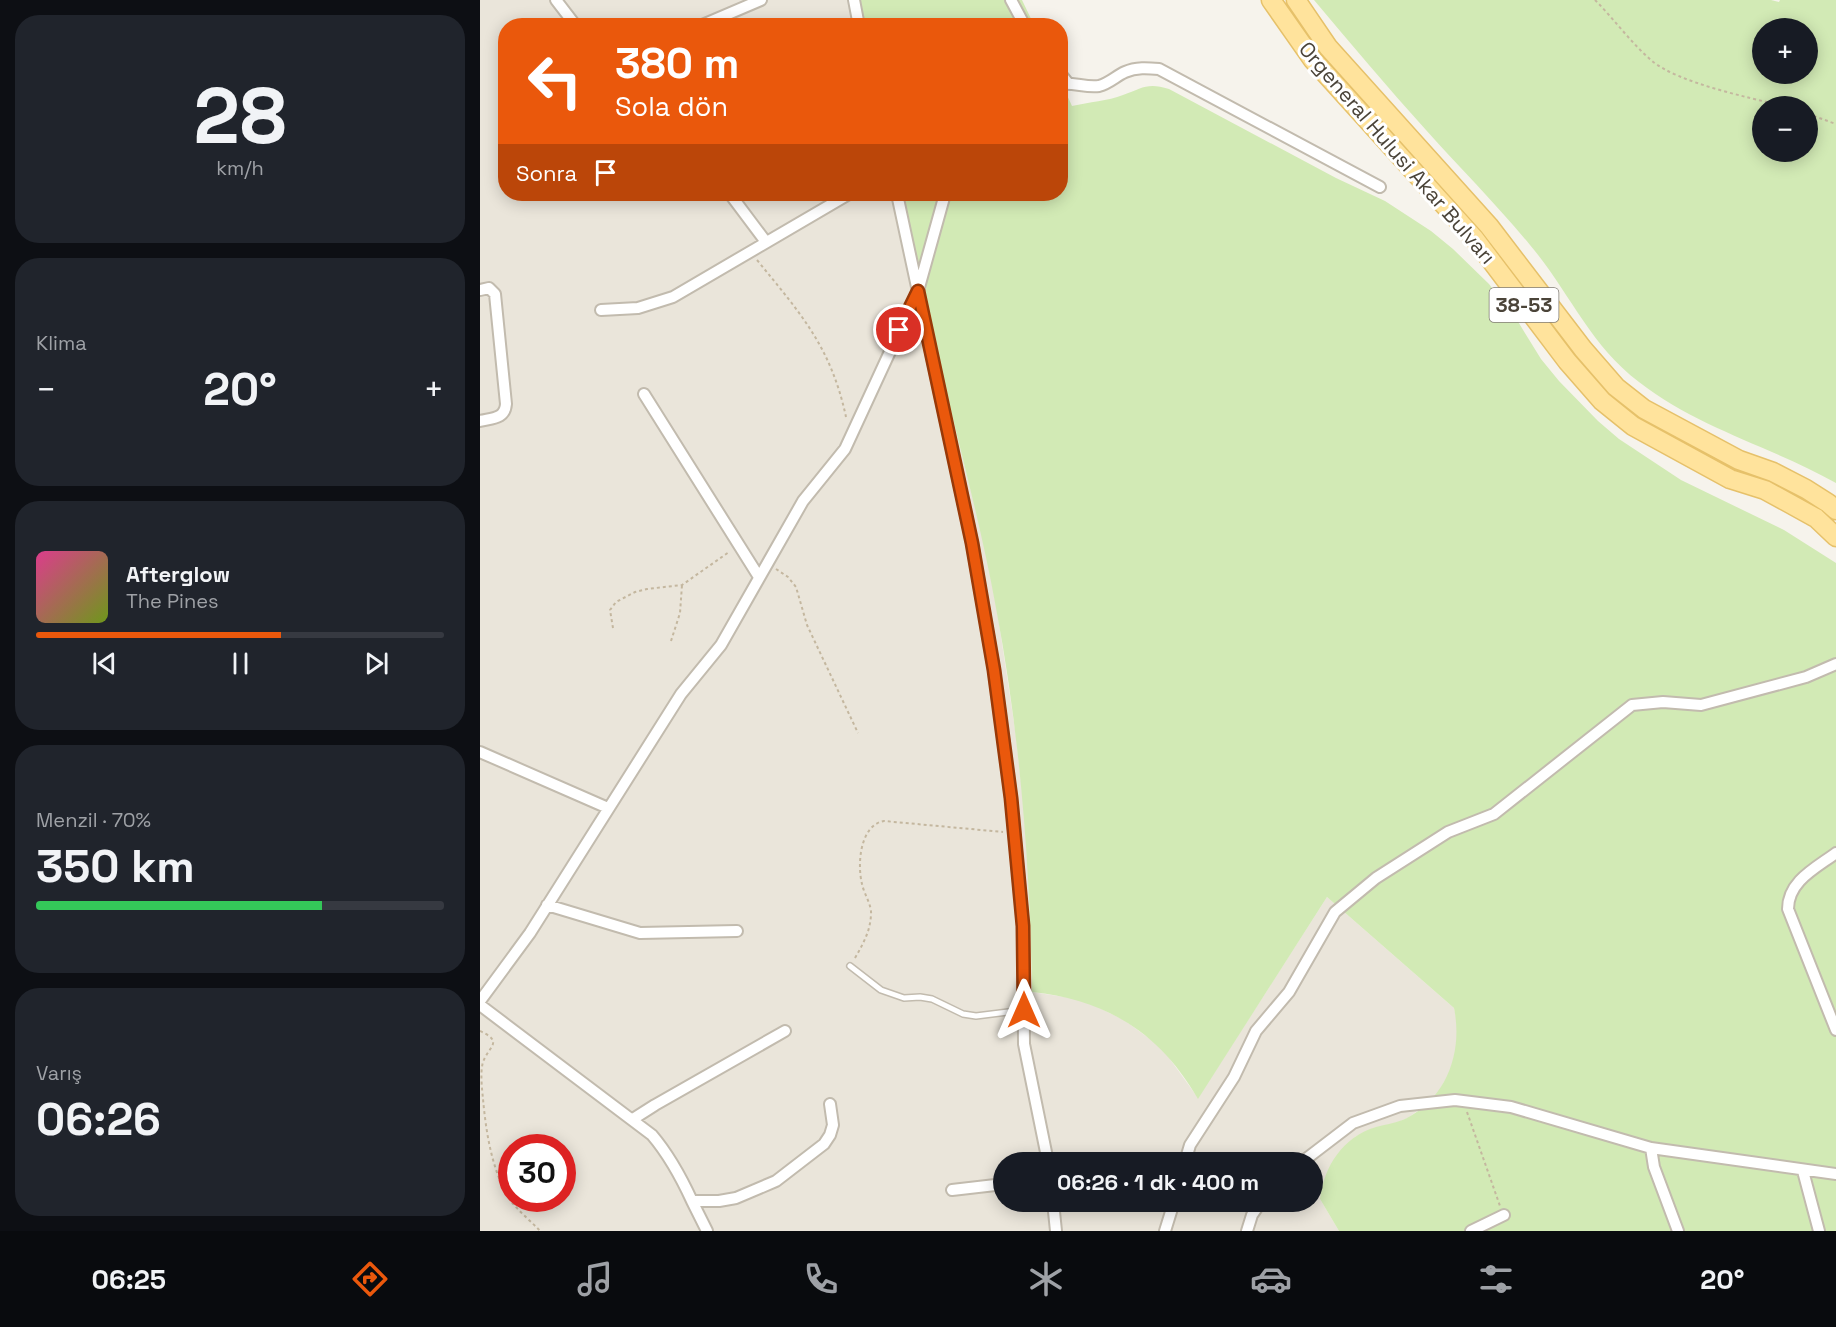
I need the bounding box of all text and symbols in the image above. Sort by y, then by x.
map controls [1752,18,1818,162]
button: + [1752,18,1818,84]
street label: Orgeneral Hulusi Akar Bulvarı [1293,36,1502,270]
text: 380 m [615,37,740,90]
icon: left [516,42,594,120]
text: 28 [193,66,287,166]
text: Sola dön [615,89,728,124]
button: − [1752,96,1818,162]
text: km/h [216,155,264,181]
icon: arrive [589,156,622,189]
text: Sonra [516,159,577,187]
road number: 38-53 [1490,288,1558,322]
pin [873,304,924,355]
icon: arrive [882,313,915,346]
text: Klima [36,330,87,356]
text: 20° [203,361,277,418]
text: − [36,369,56,411]
text: + [424,369,444,411]
text: Afterglow [126,560,230,588]
text: The Pines [126,588,219,614]
icon: previous [88,647,121,680]
icon: pause [224,647,257,680]
icon: next [360,647,393,680]
text: Menzil · 70% [36,807,151,833]
text: 350 km [36,838,195,895]
position arrow [992,978,1056,1042]
text: Varış [36,1060,82,1086]
text: 06:26 [36,1091,161,1148]
speed limit sign: 30 [498,1134,576,1212]
text: 06:26 · 1 dk · 400 m [1057,1168,1259,1196]
icon: directions [349,1258,391,1300]
icon: music [574,1258,616,1300]
icon: phone [800,1258,842,1300]
icon: climate [1025,1258,1067,1300]
icon: car [1250,1258,1292,1300]
icon: filters [1475,1258,1517,1300]
text: 06:25 [92,1262,166,1297]
text: 20° [1700,1262,1744,1297]

